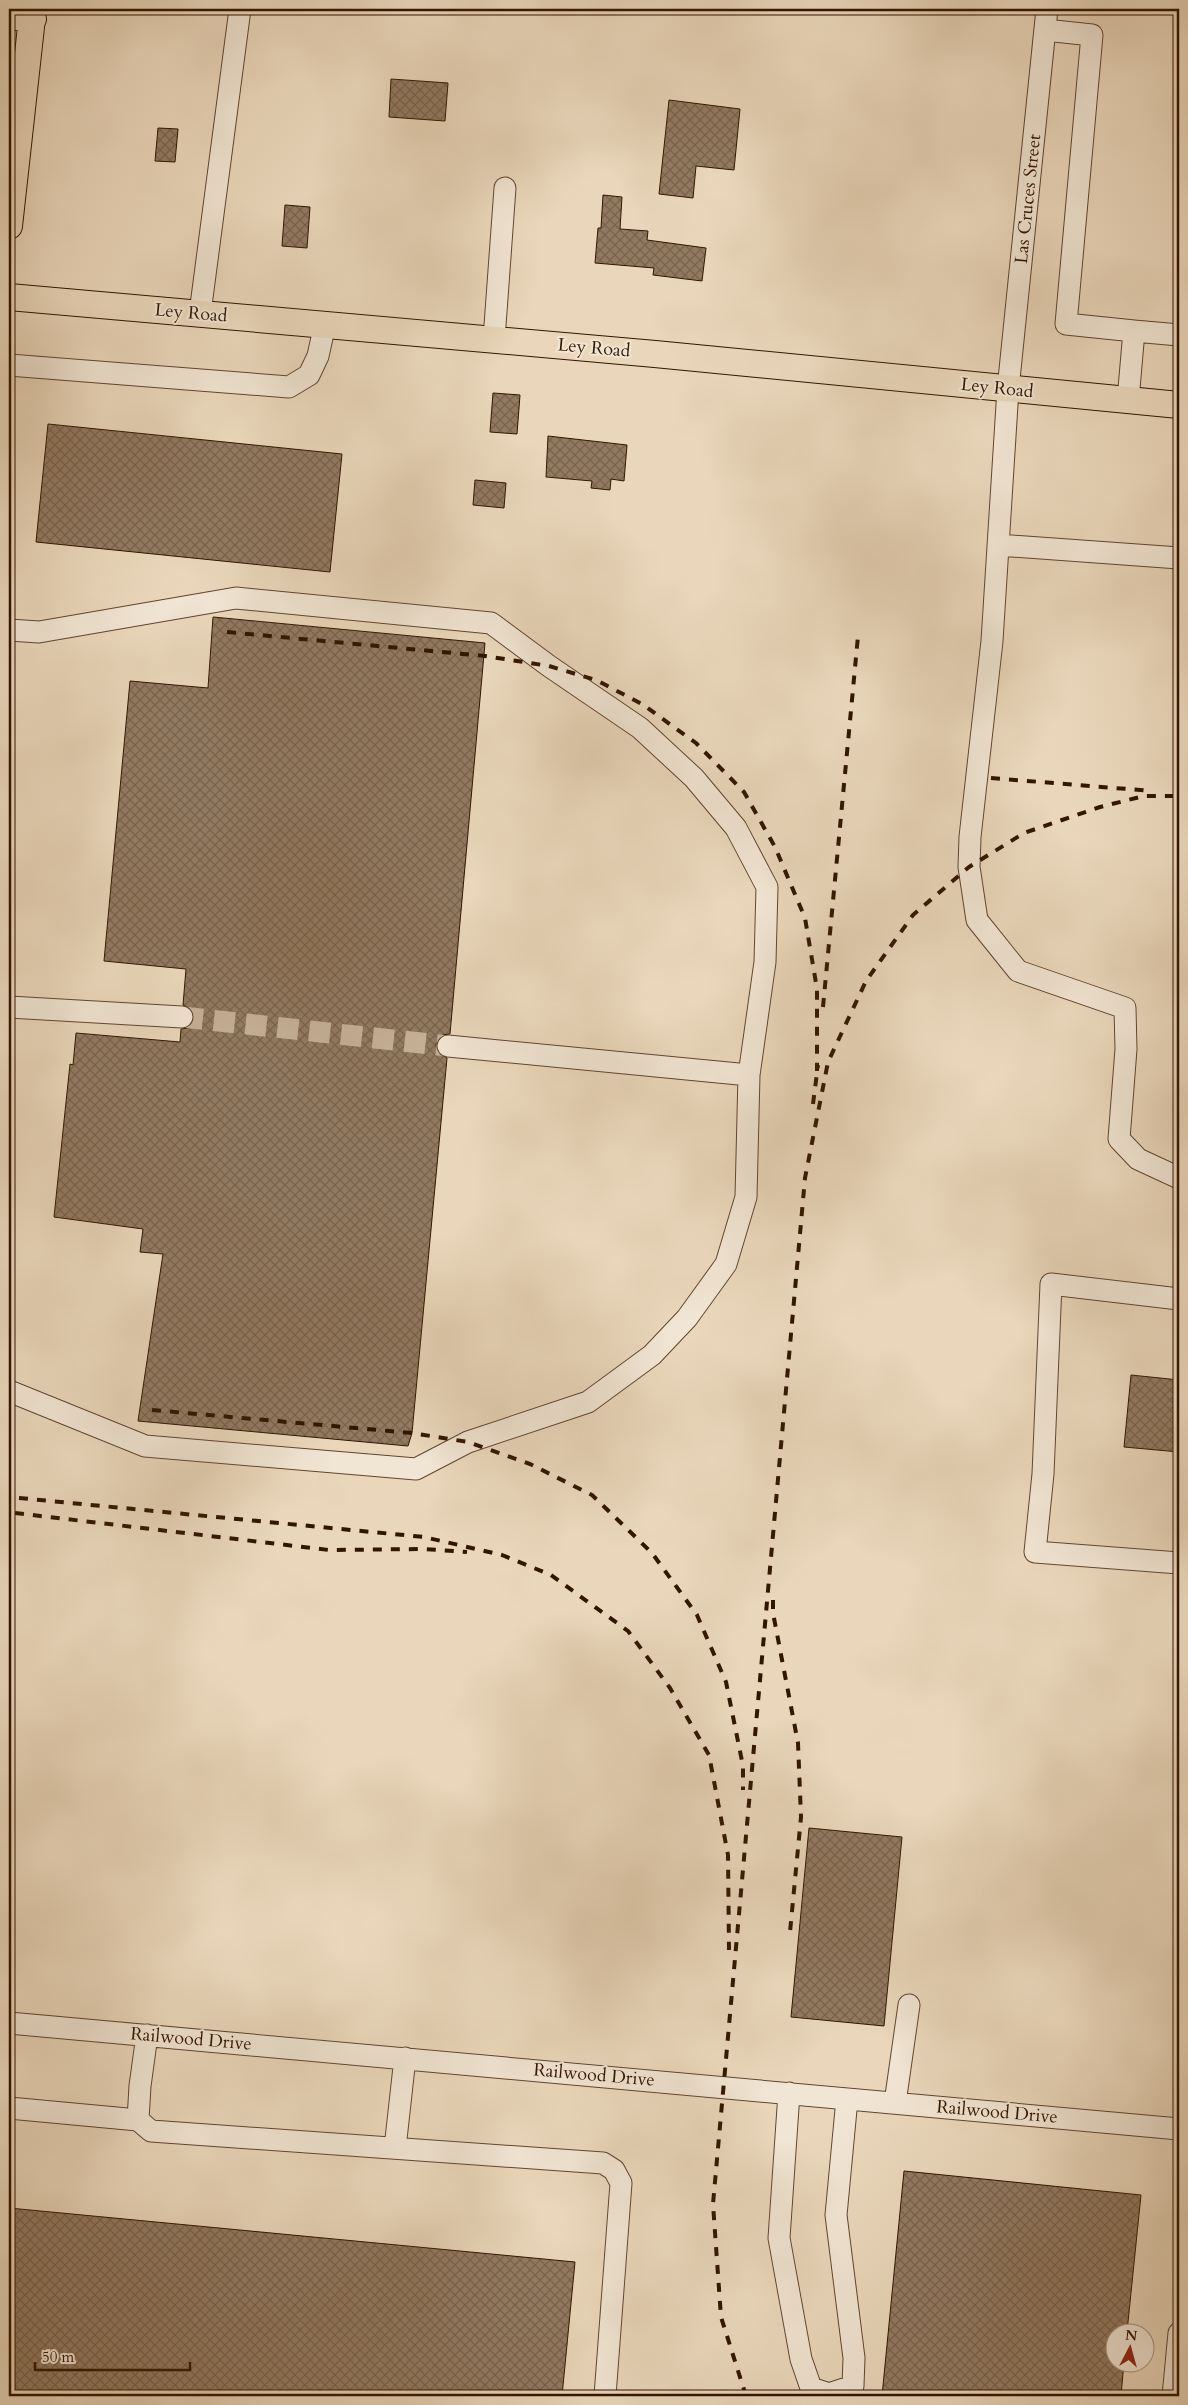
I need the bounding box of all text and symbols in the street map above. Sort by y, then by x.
street label: Las Cruces Street [1009,133,1047,265]
street label: Ley Road [154,297,229,329]
street label: Ley Road [557,332,632,364]
street label: Ley Road [959,372,1035,404]
street label: Railwood Drive [129,2021,253,2057]
street label: Railwood Drive [532,2057,656,2093]
street label: Railwood Drive [935,2094,1059,2130]
north arrow [1106,2322,1156,2372]
text: N [1124,2325,1138,2346]
scale bar [35,2340,190,2372]
text: 50 m [42,2347,74,2367]

